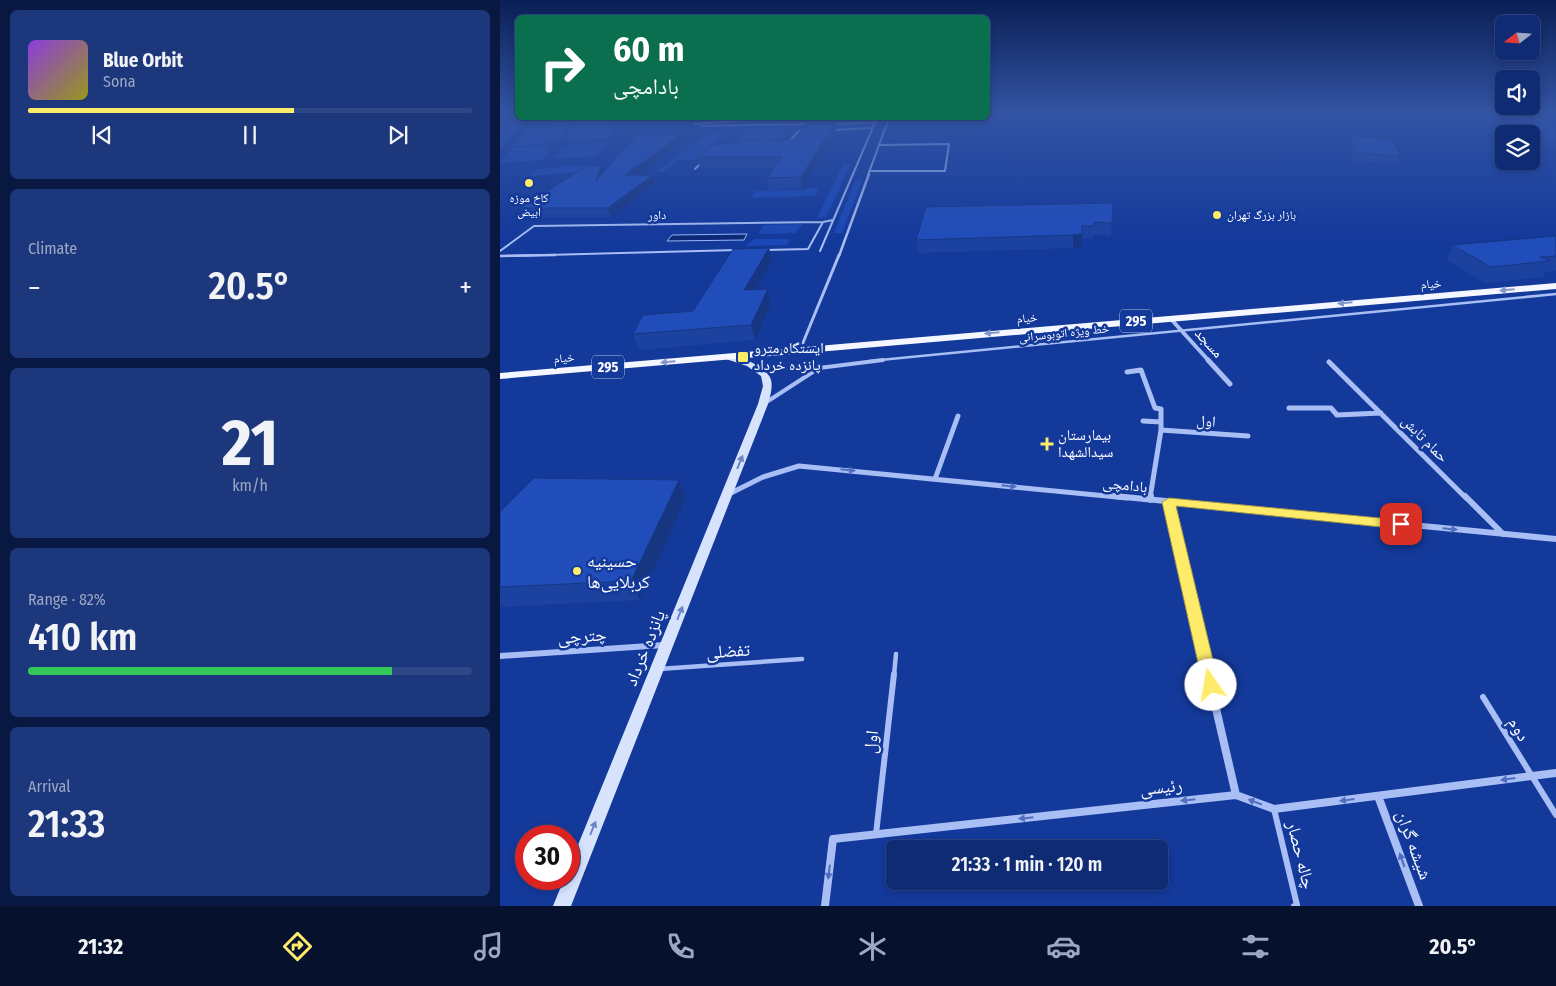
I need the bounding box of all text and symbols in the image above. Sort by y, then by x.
north arrow [1495,15,1540,60]
map controls [1495,15,1540,170]
text: 60 m [613,28,684,70]
icon: right [530,35,595,100]
text: Blue Orbit [103,49,183,72]
button: sound [1495,70,1540,115]
text: Sona [103,72,136,91]
text: بادامچی [613,73,679,100]
icon: previous [88,121,116,149]
icon: pause [236,121,264,149]
icon: next [384,121,412,149]
button: layers [1495,125,1540,170]
marker: کاخ موزه ابیض [523,177,535,189]
place label: کاخ موزه ابیض [509,191,549,219]
street label: داور [647,208,666,222]
place label: بازار بزرگ تهران [1227,208,1296,222]
marker: بازار بزرگ تهران [1211,209,1223,221]
text: Climate [28,239,77,258]
text: 20.5° [209,263,291,309]
text: − [28,271,41,304]
text: + [459,271,472,304]
street label: خیام [1420,276,1442,293]
one-way arrow [1499,286,1515,294]
one-way arrow [1337,299,1353,307]
street label: خیام [1016,310,1038,327]
road number: 295 [1120,310,1152,332]
street label: خط ویژه اتوبوسرانی [1018,321,1110,345]
street label: مسجد [1191,324,1227,362]
one-way arrow [983,329,999,337]
place label: ایستگاه مترو پانزده خرداد [754,339,824,374]
street label: خیام [553,350,575,367]
marker: ایستگاه مترو پانزده خرداد [736,350,750,364]
road number: 295 [592,356,624,378]
one-way arrow [660,358,676,366]
text: 21 [222,404,278,482]
street label: اول [1196,411,1216,432]
street label: حمام تابش [1397,412,1452,467]
place label: بیمارستان سیدالشهدا [1058,426,1114,461]
marker: بیمارستان سیدالشهدا [1040,437,1054,451]
one-way arrow [736,454,744,469]
one-way arrow [840,466,856,474]
street label: بادامچی [1102,474,1148,497]
text: km/h [232,476,268,495]
one-way arrow [1002,482,1018,490]
pin [1380,503,1422,545]
icon: arrive [1387,510,1415,538]
one-way arrow [1442,525,1458,533]
place label: حسینیه کربلایی‌ها [587,550,650,593]
marker: حسینیه کربلایی‌ها [571,565,583,577]
text: Range · 82% [28,590,106,609]
one-way arrow [676,605,684,620]
street label: پانزده خرداد [620,607,670,689]
text: 410 km [28,614,137,660]
street label: چترچی [557,623,607,649]
street label: تفضلی [705,638,751,664]
position arrow [1184,658,1236,710]
street label: دوم [1502,713,1535,746]
street label: اول [859,729,883,755]
street label: رئیسی [1139,774,1183,800]
one-way arrow [1499,775,1515,783]
text: Arrival [28,777,70,796]
one-way arrow [1180,796,1196,804]
one-way arrow [1338,796,1354,804]
one-way arrow [1247,798,1262,806]
text: 21:33 [28,801,105,847]
street label: شیشه گران [1391,807,1437,883]
one-way arrow [1018,814,1034,822]
street label: چاله حصار [1282,818,1320,891]
one-way arrow [589,820,597,835]
speed limit sign: 30 [515,825,580,890]
text: 21:33 · 1 min · 120 m [952,853,1102,876]
one-way arrow [1398,853,1405,868]
one-way arrow [825,865,833,881]
icon: directions [280,929,315,964]
icon: music [471,929,506,964]
icon: phone [663,929,698,964]
icon: climate [855,929,890,964]
icon: car [1046,929,1081,964]
icon: filters [1238,929,1273,964]
text: 21:32 [78,933,123,960]
text: 20.5° [1429,933,1478,960]

